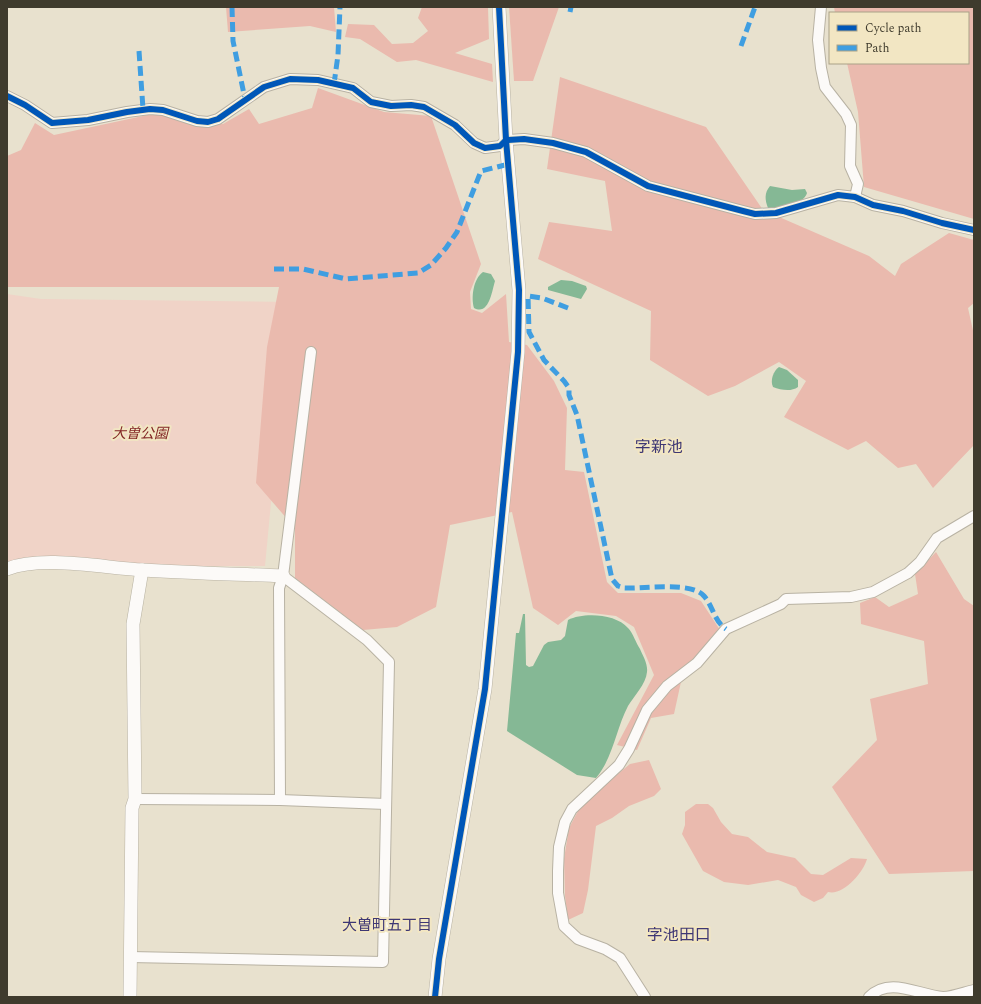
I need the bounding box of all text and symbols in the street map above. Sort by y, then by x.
legend [829,12,969,64]
text: Cycle path [865,19,922,38]
text: Path [865,39,890,58]
park label: 大曽公園 [112,423,170,444]
district label: 字新池 [635,435,683,459]
district label: 大曽町五丁目 [342,914,432,937]
district label: 字池田口 [647,923,711,947]

